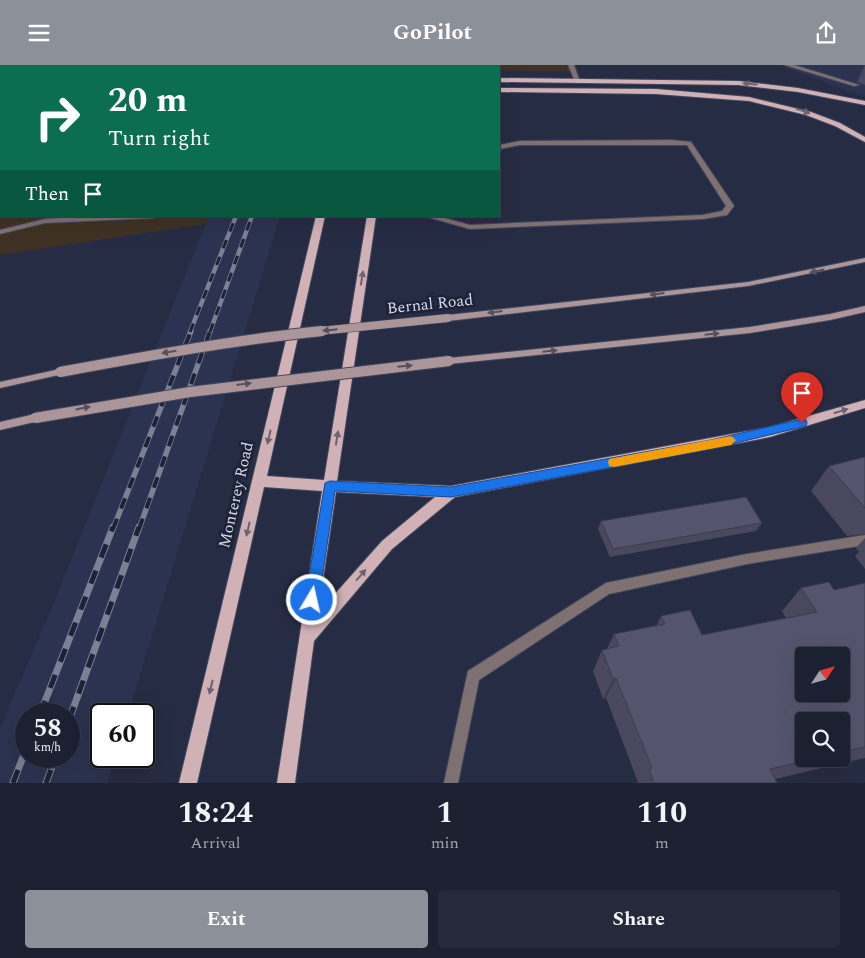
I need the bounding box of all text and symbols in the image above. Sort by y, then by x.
text: GoPilot [393,16,472,49]
icon: menu [25,19,53,47]
icon: share [812,19,840,47]
text: 20 m [108,74,188,127]
one-way arrow [742,80,758,88]
icon: right [25,85,90,150]
one-way arrow [796,107,811,115]
text: Turn right [108,122,210,155]
text: Then [25,180,69,209]
icon: arrive [79,180,107,208]
one-way arrow [809,267,825,275]
one-way arrow [358,269,366,285]
street label: Bernal Road [386,288,474,320]
one-way arrow [648,290,664,298]
one-way arrow [487,308,503,316]
one-way arrow [322,326,338,334]
one-way arrow [704,330,720,338]
one-way arrow [542,347,558,355]
one-way arrow [161,348,177,356]
one-way arrow [398,362,414,370]
pin [781,372,823,423]
icon: arrive [788,379,816,407]
one-way arrow [236,380,252,388]
one-way arrow [76,404,92,412]
one-way arrow [834,407,849,415]
one-way arrow [265,429,273,444]
one-way arrow [333,430,341,446]
street label: Monterey Road [212,439,260,551]
one-way arrow [244,521,252,536]
one-way arrow [355,570,367,582]
position arrow [285,573,337,625]
north arrow [795,647,850,703]
map controls [795,647,850,767]
one-way arrow [207,679,215,694]
speed limit sign: 60 [90,703,155,768]
text: 58 [33,710,62,748]
button: search [795,712,850,767]
text: km/h [34,738,61,757]
text: 18:24 [178,790,253,836]
text: 1 [436,790,453,836]
text: 110 [637,790,687,836]
text: Arrival [191,831,240,855]
text: min [431,831,459,855]
text: m [655,831,669,855]
button: Exit [25,890,428,948]
button: Share [438,890,840,948]

